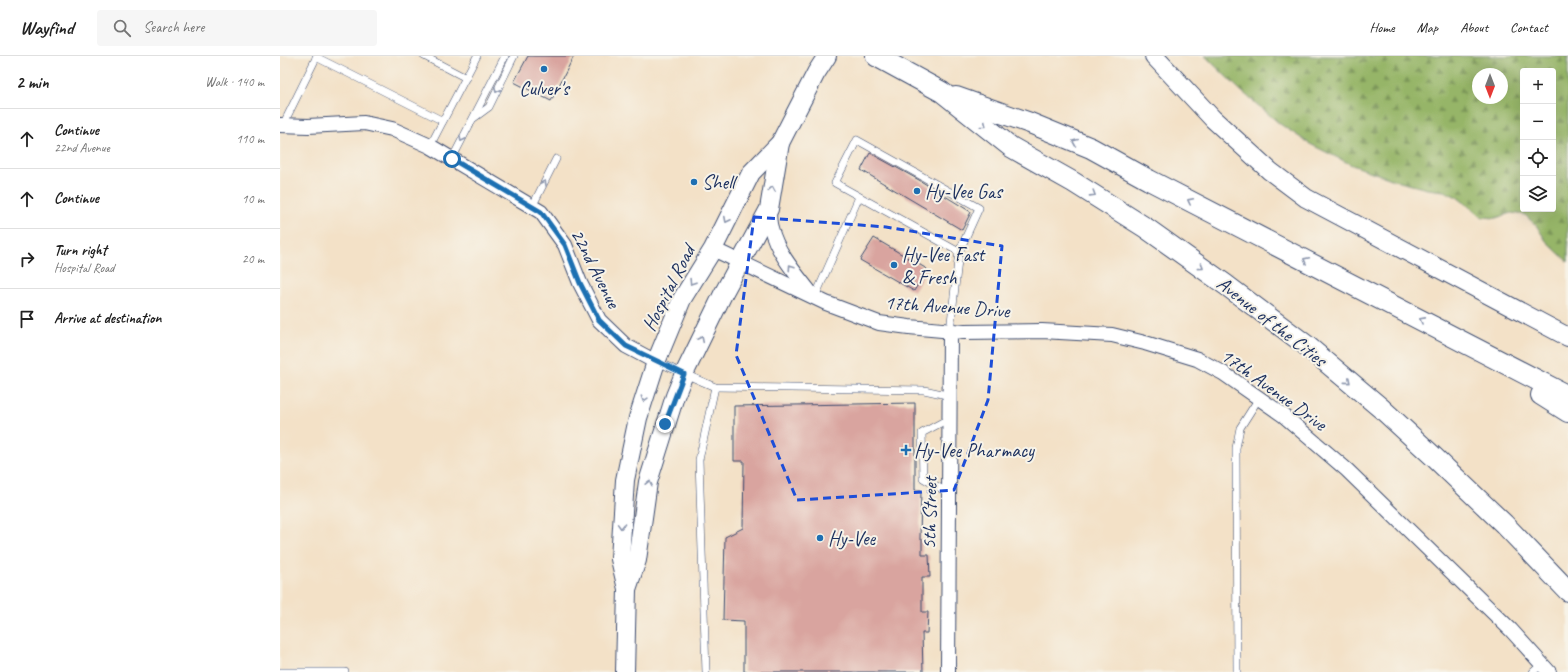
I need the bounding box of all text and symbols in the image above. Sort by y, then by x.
search box [97,10,377,46]
text: Wayfind [20,16,73,40]
icon: search [111,17,133,39]
text: Search here [143,18,204,37]
text: Home [1369,19,1395,36]
text: Map [1417,19,1438,36]
text: About [1460,19,1488,36]
text: Contact [1510,19,1548,36]
marker: Culver's [539,64,549,74]
north arrow [1472,68,1508,104]
map controls [1520,68,1556,212]
button: + [1520,68,1556,104]
text: 2 min [16,72,49,93]
text: Walk · 140 m [205,74,264,90]
place label: Culver's [519,76,571,101]
one-way arrow [494,86,502,94]
button: − [1520,104,1556,140]
one-way arrow [979,120,986,127]
text: Continue [54,121,99,140]
icon: ahead [16,128,38,150]
text: 110 m [236,131,264,147]
one-way arrow [459,135,467,142]
one-way arrow [1071,138,1078,146]
text: 22nd Avenue [54,140,110,156]
button: locate [1520,140,1556,176]
route start [443,150,461,168]
place label: Shell [702,170,738,195]
button: layers [1520,176,1556,212]
marker: Shell [689,177,699,187]
place label: Hy-Vee Gas [925,179,1004,204]
one-way arrow [539,180,547,187]
one-way arrow [767,186,776,192]
marker: Hy-Vee Gas [912,186,922,196]
icon: ahead [16,188,38,210]
text: Continue [54,189,99,208]
one-way arrow [1089,190,1096,197]
text: 10 m [242,191,264,207]
one-way arrow [1187,198,1195,206]
one-way arrow [724,216,732,224]
street label: 22nd Avenue [565,224,627,313]
street label: Hospital Road [636,238,702,335]
text: Turn right [54,241,107,260]
place label: Hy-Vee Fast & Fresh [902,242,987,290]
icon: right [16,248,38,270]
text: 20 m [242,251,264,267]
one-way arrow [1303,257,1310,265]
text: Hospital Road [54,260,114,276]
marker: Hy-Vee Fast & Fresh [889,260,899,270]
one-way arrow [1197,262,1204,269]
one-way arrow [789,264,796,271]
street label: Avenue of the Cities [1212,271,1333,373]
one-way arrow [690,278,697,285]
street label: 17th Avenue Drive [884,290,1012,323]
icon: arrive [16,308,38,330]
text: Arrive at destination [54,309,161,328]
one-way arrow [1418,317,1426,325]
one-way arrow [696,336,704,343]
street label: 17th Avenue Drive [1216,343,1333,437]
one-way arrow [1344,376,1351,383]
one-way arrow [640,395,649,402]
route end [656,415,674,433]
place label: Hy-Vee Pharmacy [914,438,1035,463]
marker: Hy-Vee Pharmacy [901,445,911,455]
street label: 5th Street [916,474,943,550]
one-way arrow [644,479,652,486]
one-way arrow [617,523,626,529]
place label: Hy-Vee [828,526,876,551]
marker: Hy-Vee [815,533,825,543]

